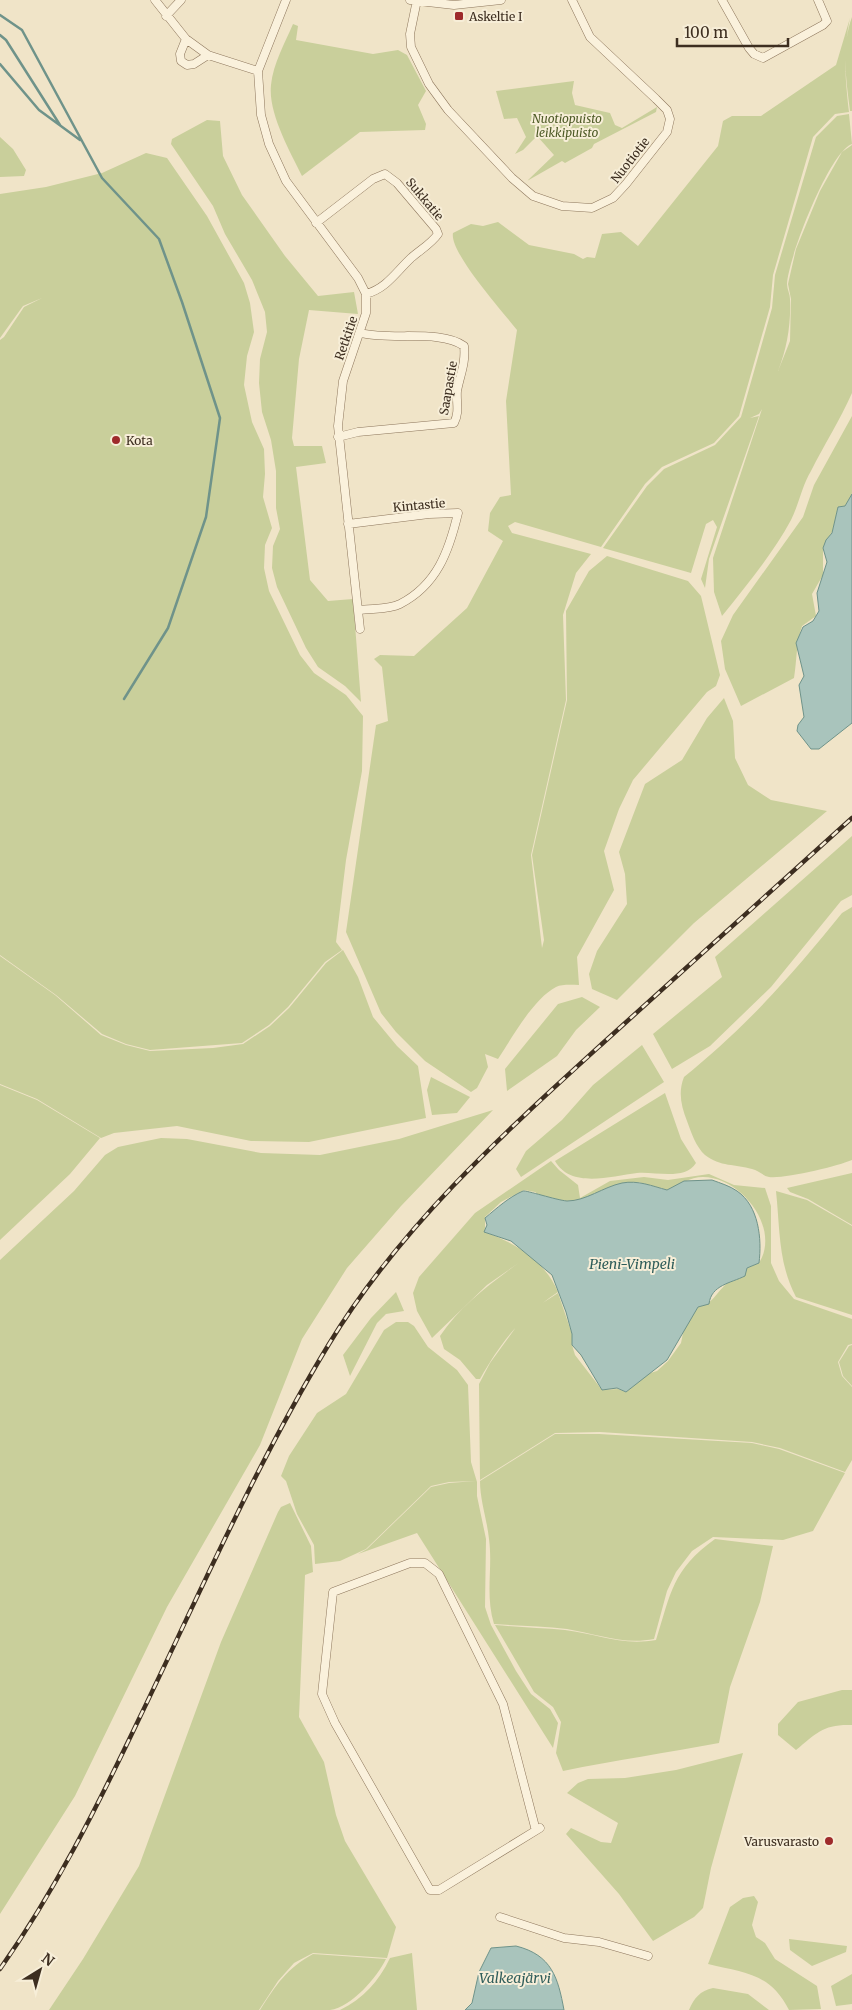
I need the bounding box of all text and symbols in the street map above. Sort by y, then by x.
place label: Askeltie I [468,9,523,24]
marker: Askeltie I [453,10,465,22]
scale bar [677,15,788,47]
text: 100 m [684,23,728,42]
park label: Nuotiopuisto leikkipuisto [532,111,602,140]
street label: Nuotiotie [607,134,653,186]
street label: Sukkatie [403,175,447,223]
street label: Retkitie [332,314,360,362]
street label: Saapastie [436,360,460,416]
place label: Kota [126,433,153,448]
marker: Kota [110,434,122,446]
street label: Kintastie [392,495,446,515]
water label: Pieni-Vimpeli [589,1255,675,1273]
place label: Varusvarasto [743,1834,819,1849]
marker: Varusvarasto [823,1835,835,1847]
north arrow [15,1945,65,1995]
text: N [38,1949,58,1970]
water label: Valkeajärvi [479,1969,551,1987]

